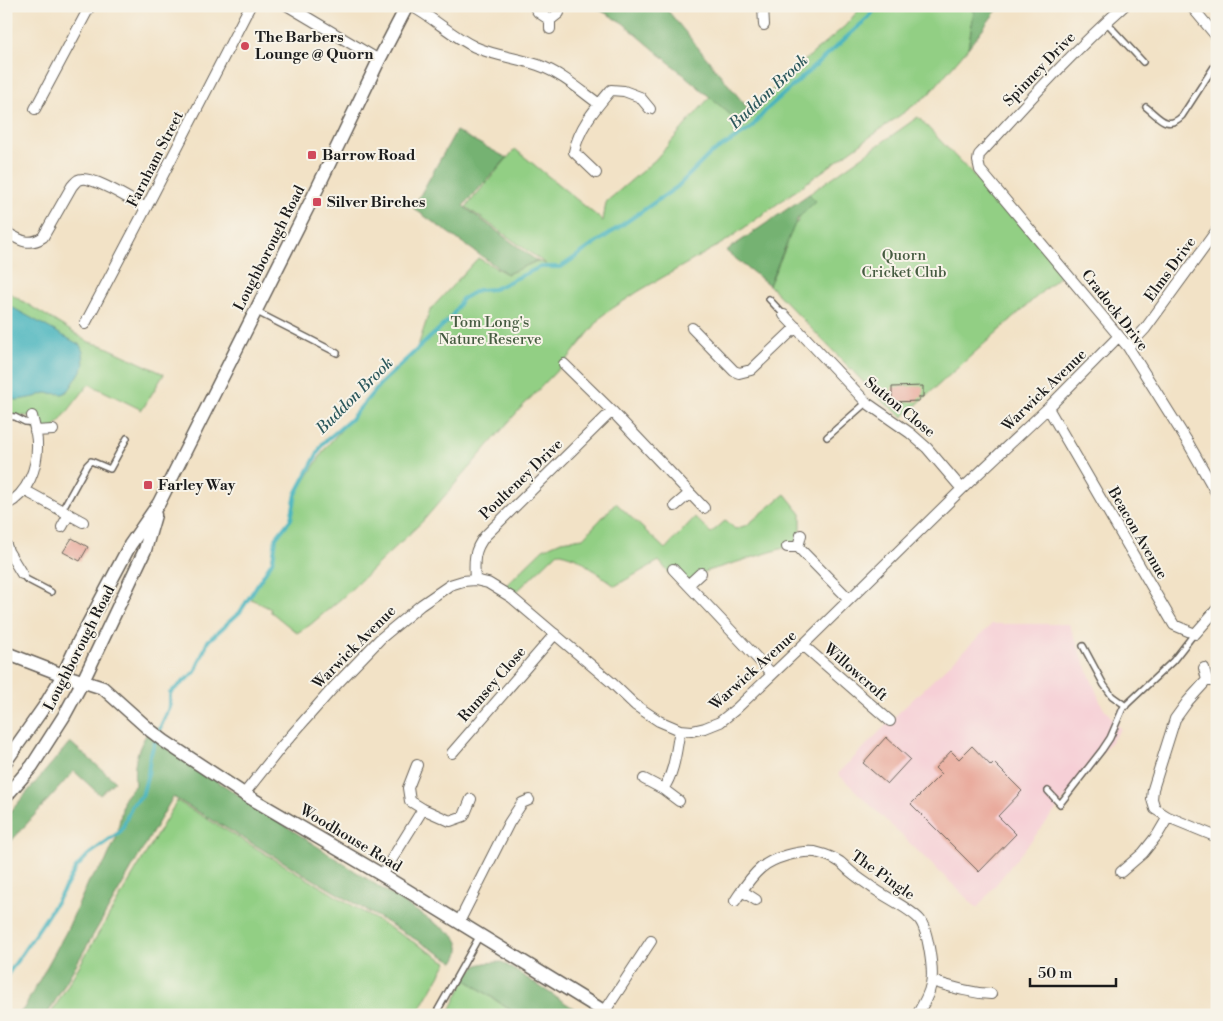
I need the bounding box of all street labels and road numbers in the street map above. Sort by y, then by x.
street label: Spinney Drive [999,28,1080,111]
street label: Farnham Street [123,107,188,211]
street label: Loughborough Road [230,182,310,314]
street label: Elms Drive [1140,233,1200,306]
street label: Cradock Drive [1077,266,1152,355]
street label: Warwick Avenue [997,345,1091,436]
street label: Sutton Close [861,373,939,442]
street label: Poulteney Drive [476,435,567,524]
street label: Beacon Avenue [1103,483,1172,583]
street label: Loughborough Road [40,582,120,714]
street label: Warwick Avenue [308,602,400,694]
street label: Warwick Avenue [705,626,801,715]
street label: Willowcroft [819,639,892,706]
street label: Rumsey Close [454,643,530,726]
street label: Woodhouse Road [295,800,406,877]
street label: The Pingle [847,846,918,904]

